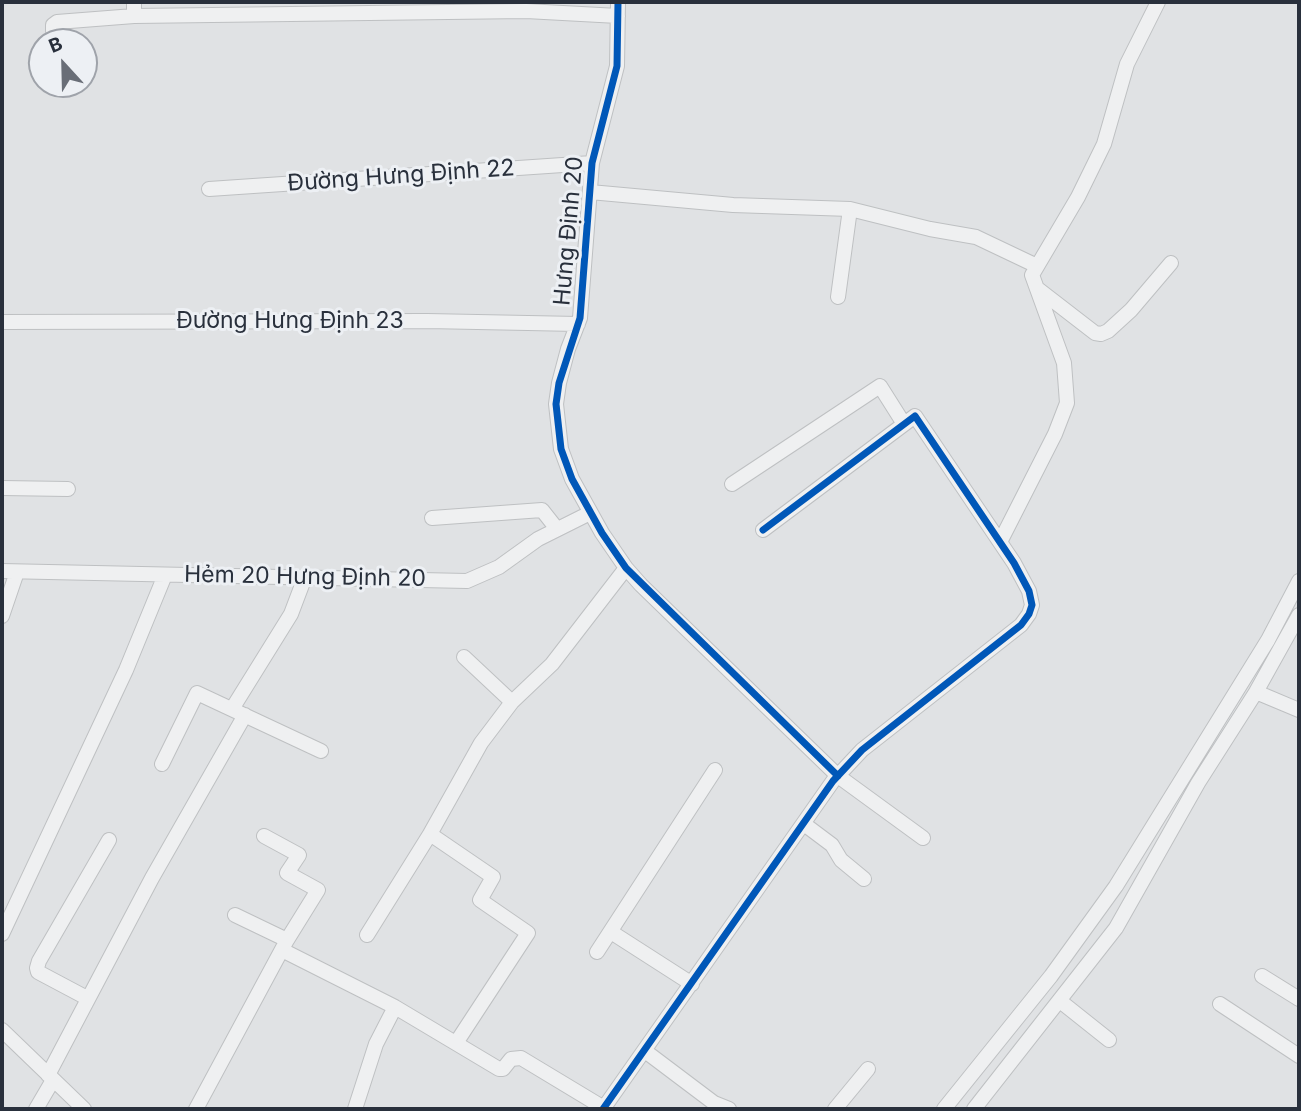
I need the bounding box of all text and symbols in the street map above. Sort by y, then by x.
north arrow [28,28,98,98]
text: B [46,32,66,58]
street label: Đường Hưng Định 22 [287,154,515,198]
street label: Hưng Định 20 [549,155,589,307]
street label: Đường Hưng Định 23 [176,307,404,335]
street label: Hẻm 20 Hưng Định 20 [184,561,426,593]

